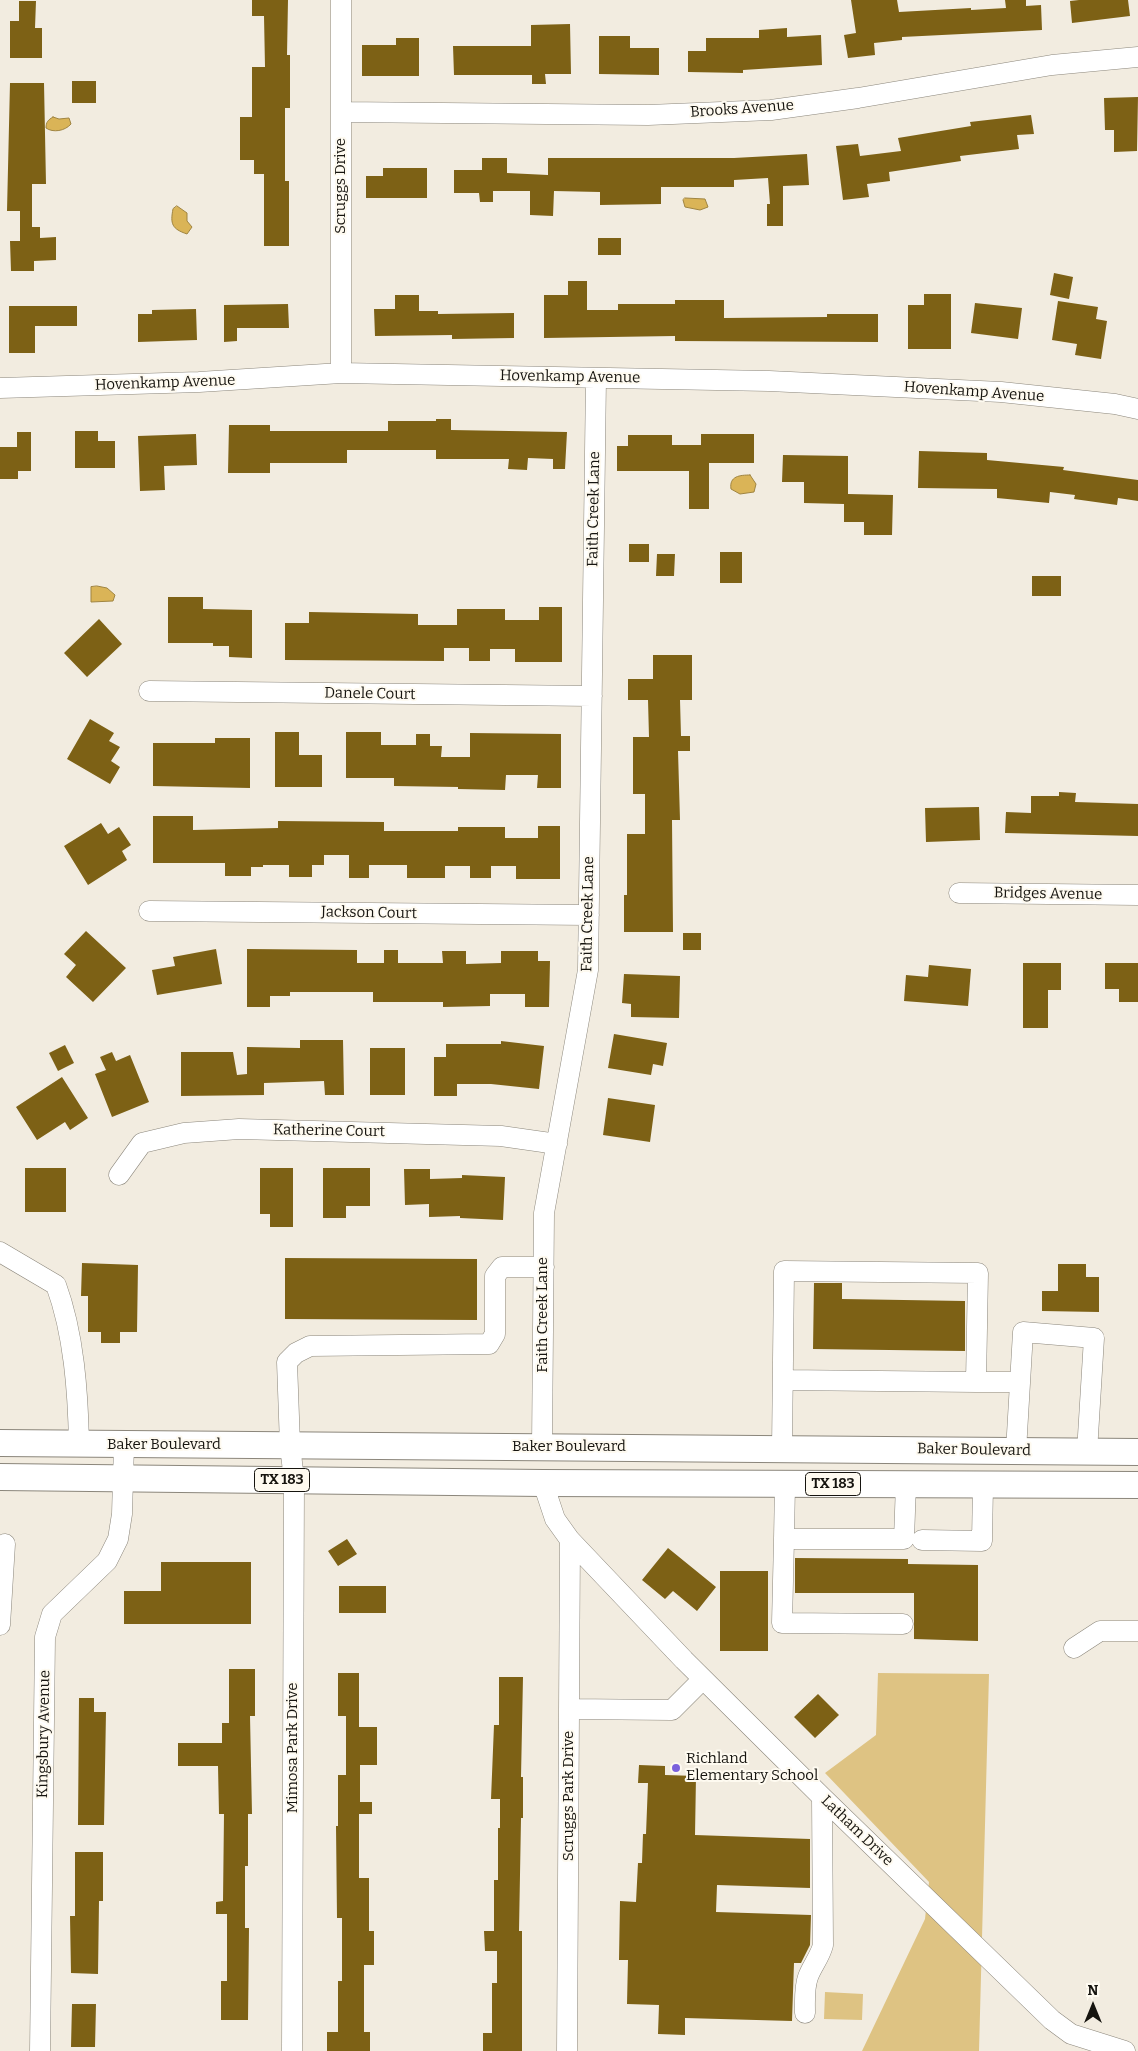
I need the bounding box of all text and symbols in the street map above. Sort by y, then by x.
street label: Brooks Avenue [690,96,794,122]
street label: Scruggs Drive [332,138,350,234]
street label: Hovenkamp Avenue [500,367,640,387]
street label: Hovenkamp Avenue [94,372,236,394]
street label: Hovenkamp Avenue [903,378,1045,406]
street label: Faith Creek Lane [584,451,604,567]
street label: Danele Court [324,684,416,704]
street label: Faith Creek Lane [578,856,598,972]
street label: Bridges Avenue [994,884,1102,904]
street label: Jackson Court [321,903,417,923]
street label: Katherine Court [273,1121,385,1141]
street label: Faith Creek Lane [534,1257,552,1373]
street label: Baker Boulevard [107,1436,221,1454]
street label: Baker Boulevard [512,1438,626,1456]
street label: Baker Boulevard [917,1440,1031,1460]
road number: TX 183 [254,1468,310,1492]
road number: TX 183 [806,1472,860,1496]
street label: Kingsbury Avenue [34,1670,54,1798]
street label: Mimosa Park Drive [284,1683,302,1813]
street label: Scruggs Park Drive [560,1731,578,1861]
place label: Richland Elementary School [686,1750,818,1785]
marker: Richland Elementary School [670,1762,682,1774]
street label: Latham Drive [817,1792,897,1870]
north arrow [1068,1981,1118,2031]
text: N [1088,1982,1098,1999]

